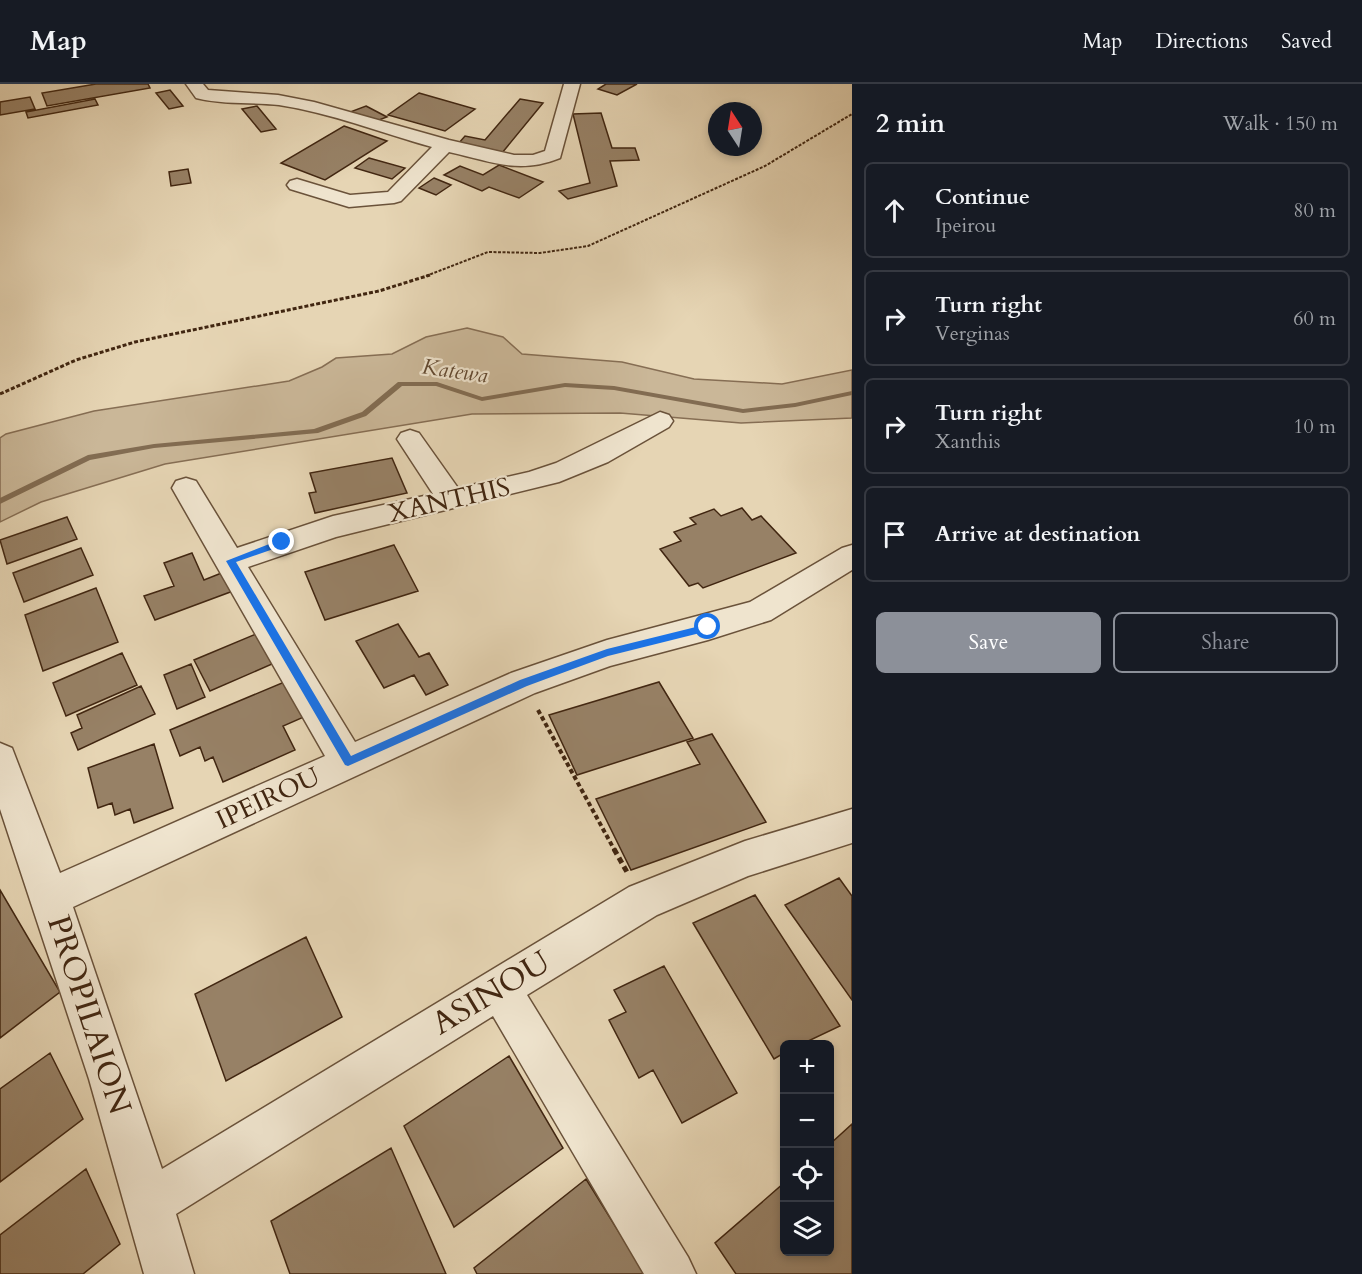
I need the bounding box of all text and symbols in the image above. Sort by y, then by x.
text: Map [30,22,87,60]
text: Map [1082,27,1122,56]
text: Directions [1155,27,1248,56]
text: Saved [1281,27,1332,56]
north arrow [708,102,762,156]
text: 2 min [876,106,945,141]
text: Walk · 150 m [1223,110,1338,137]
text: Continue [935,182,1030,212]
icon: ahead [878,194,911,227]
text: 80 m [1293,197,1336,224]
text: Ipeirou [935,212,996,239]
text: Turn right [935,290,1042,320]
icon: right [878,302,911,335]
text: 60 m [1293,305,1336,332]
text: Verginas [935,320,1010,347]
water label: Katewa [420,352,490,390]
text: Turn right [935,398,1042,428]
icon: right [878,410,911,443]
text: 10 m [1293,413,1336,440]
text: Xanthis [935,428,1000,455]
street label: XANTHIS [385,469,513,531]
icon: arrive [878,518,911,551]
text: Arrive at destination [935,519,1140,549]
route end [268,528,294,554]
button: Save [876,612,1101,673]
button: Share [1113,612,1338,673]
route start [694,613,720,639]
street label: IPEIROU [210,759,326,837]
street label: PROPILAION [36,910,142,1120]
street label: ASINOU [424,940,558,1046]
map controls [780,1040,834,1256]
button: + [780,1040,834,1094]
button: − [780,1094,834,1148]
button: locate [780,1148,834,1202]
button: layers [780,1202,834,1256]

